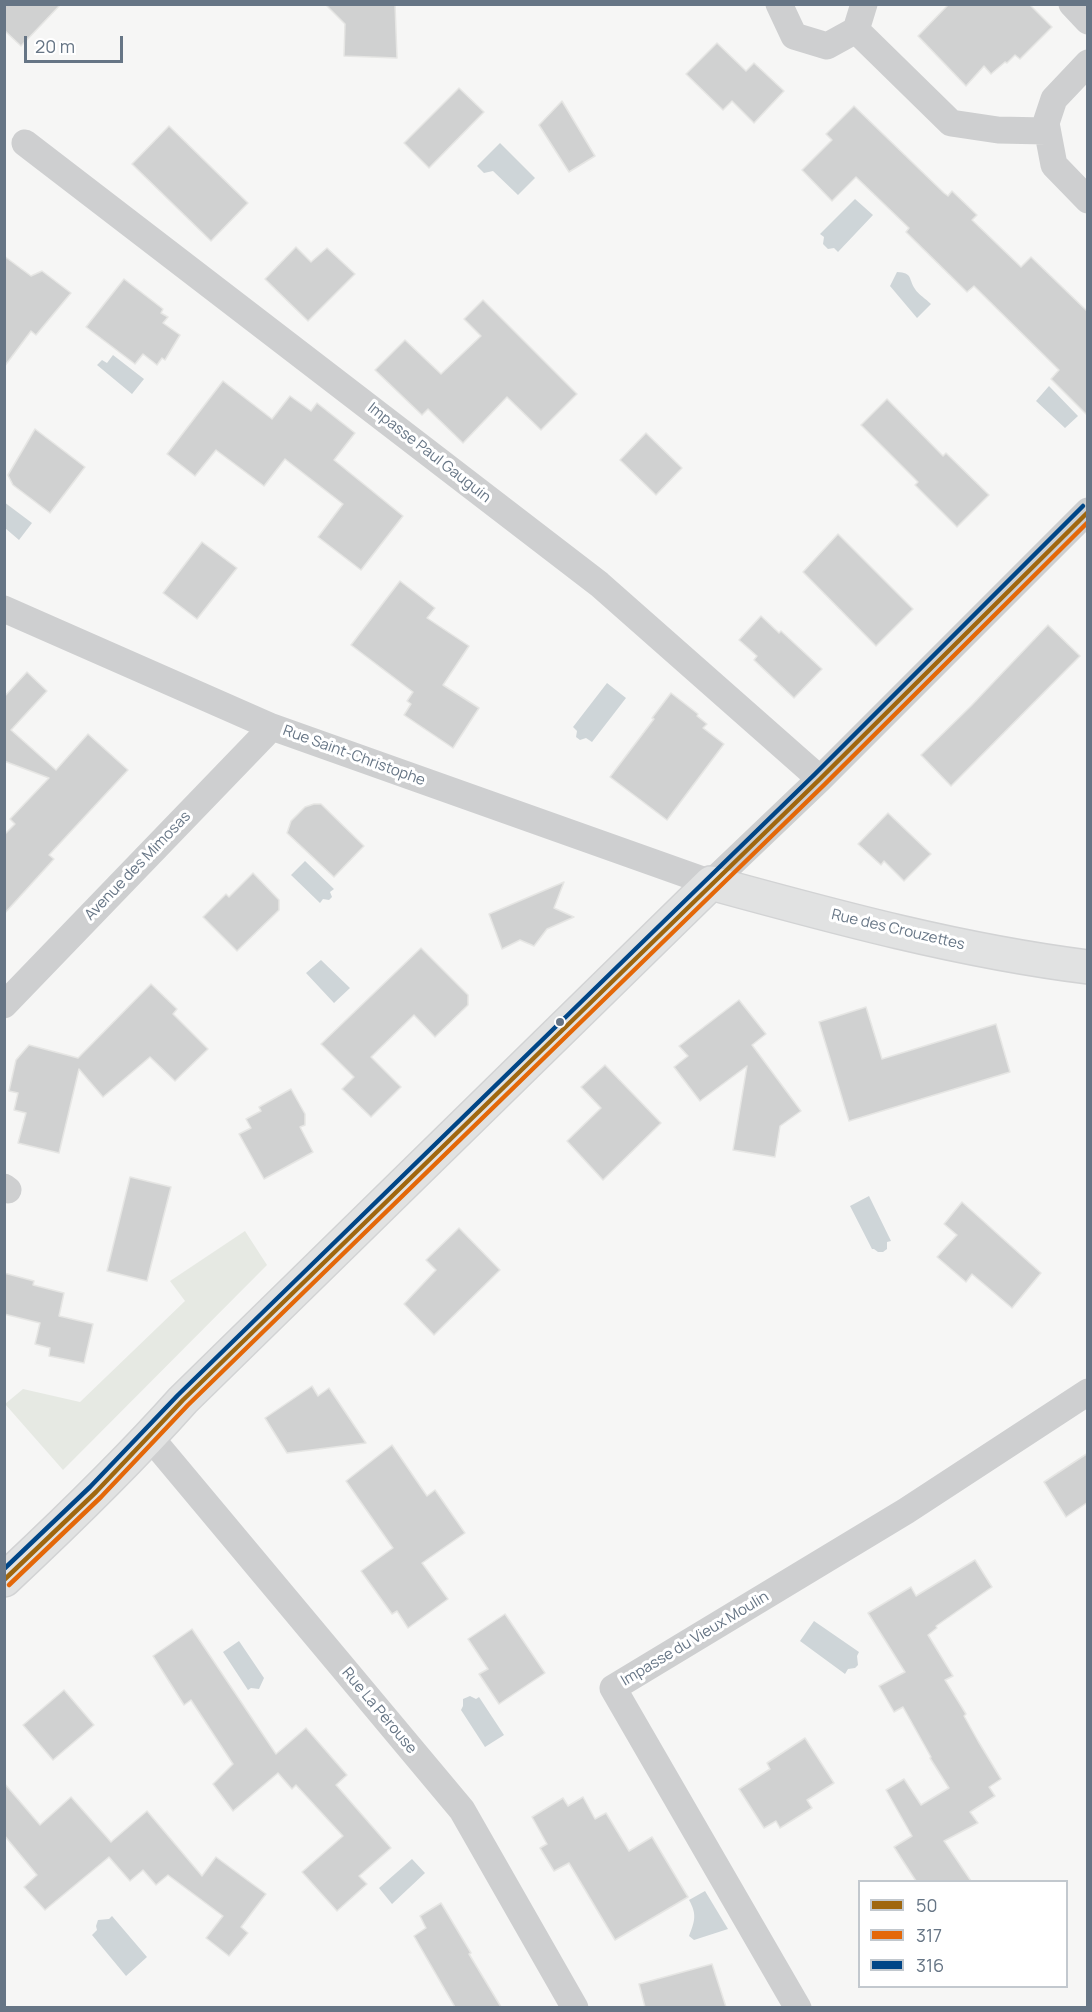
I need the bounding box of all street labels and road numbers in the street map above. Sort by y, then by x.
street label: Impasse Paul Gauguin [364,399,494,507]
street label: Rue Saint-Christophe [280,722,428,790]
street label: Avenue des Mimosas [81,808,195,924]
street label: Rue des Crouzettes [830,906,966,954]
street label: Impasse du Vieux Moulin [618,1588,772,1690]
street label: Rue La Pérouse [338,1664,420,1758]

